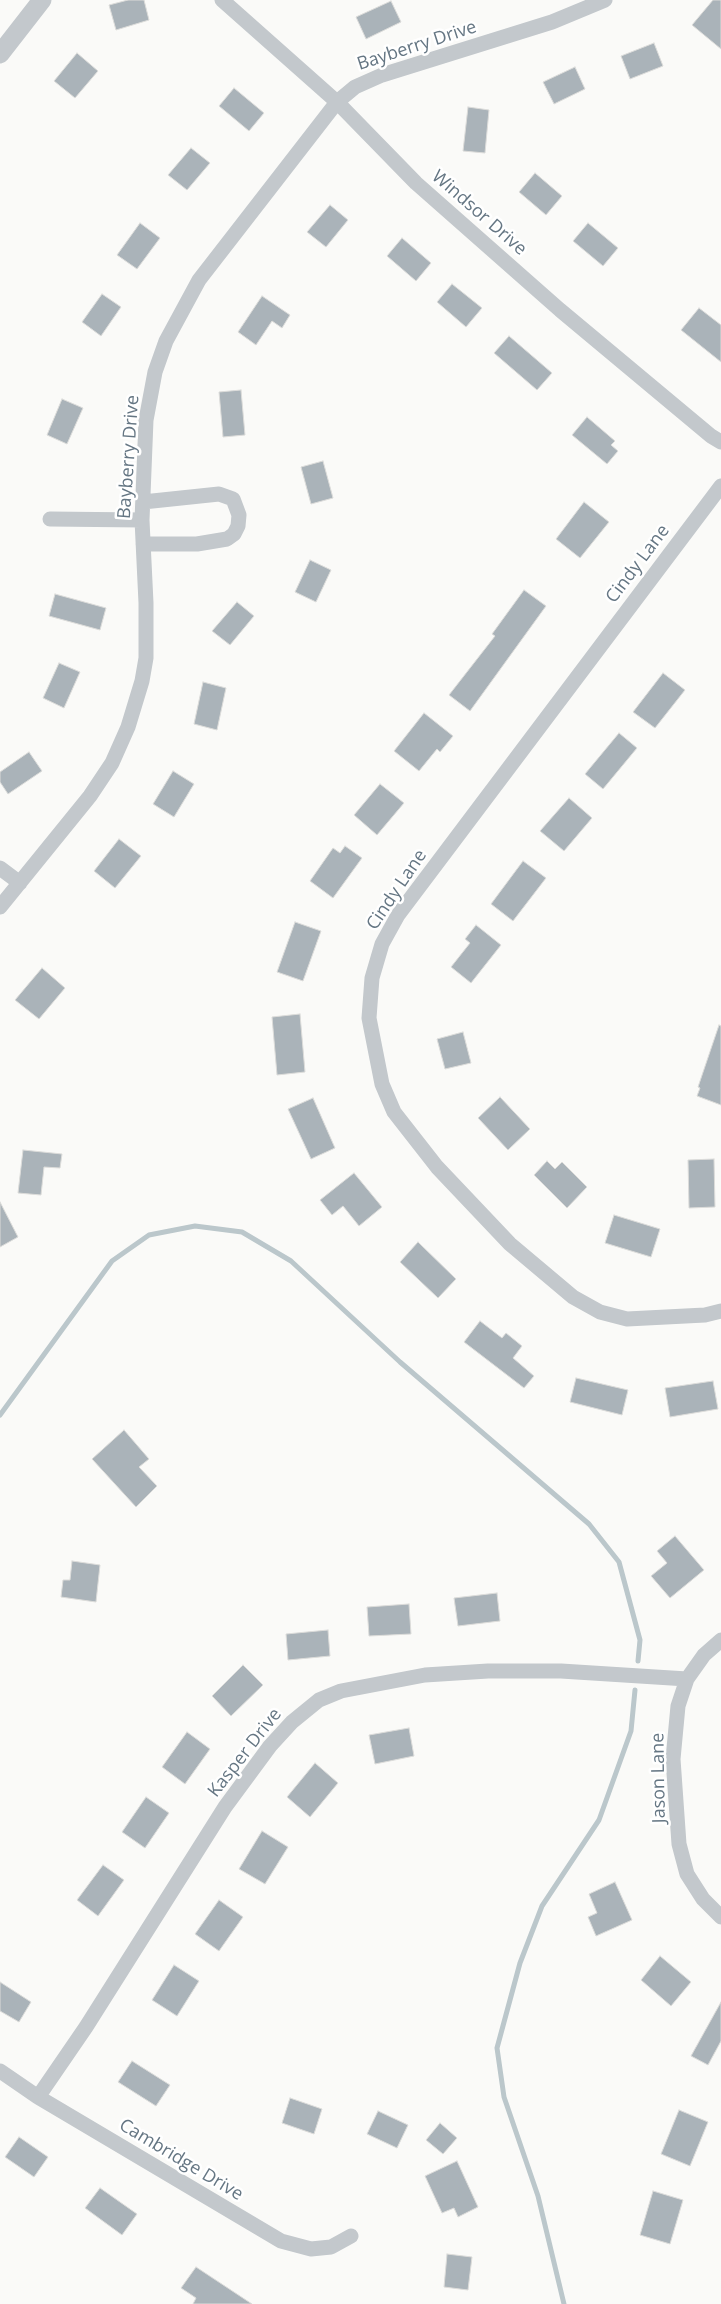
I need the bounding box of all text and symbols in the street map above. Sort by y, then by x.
street label: Bayberry Drive [355,17,479,75]
street label: Windsor Drive [427,166,531,260]
street label: Bayberry Drive [114,394,144,520]
street label: Cindy Lane [602,521,674,607]
street label: Cindy Lane [362,846,432,934]
street label: Kasper Drive [204,1704,286,1802]
street label: Jason Lane [647,1733,671,1823]
street label: Cambridge Drive [115,2115,247,2205]

